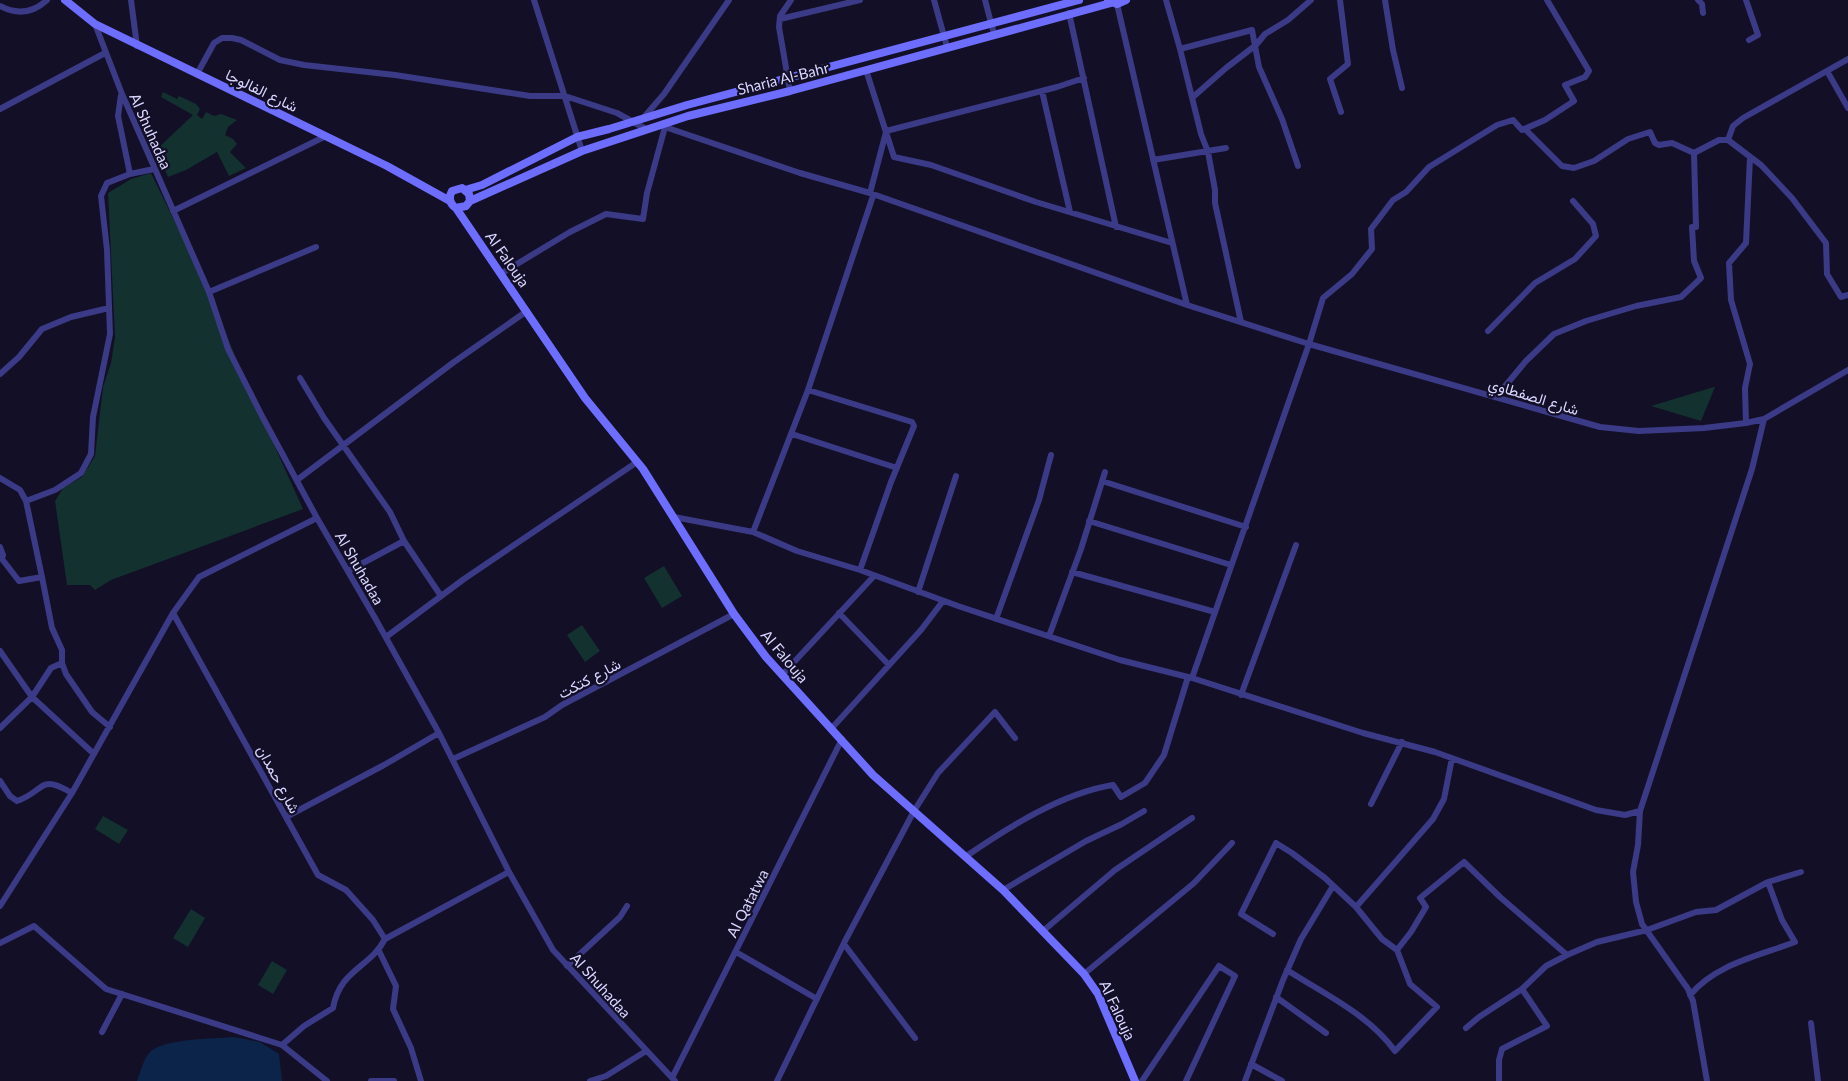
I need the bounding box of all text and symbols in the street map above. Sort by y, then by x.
street label: Sharia Al-Bahr [735,58,831,98]
street label: شارع الفالوجا [222,65,301,118]
street label: Al Shuhadaa [126,90,176,172]
street label: Al Falouja [482,228,534,290]
street label: شارع الصفطاوي [1485,374,1581,423]
street label: Al Shuhadaa [332,528,388,608]
street label: Al Falouja [758,626,812,686]
street label: شارع كتكت [555,654,625,705]
street label: شارع حمدان [251,742,304,818]
street label: Al Qatatwa [722,866,772,940]
street label: Al Shuhadaa [567,949,635,1021]
street label: Al Falouja [1096,977,1140,1043]

